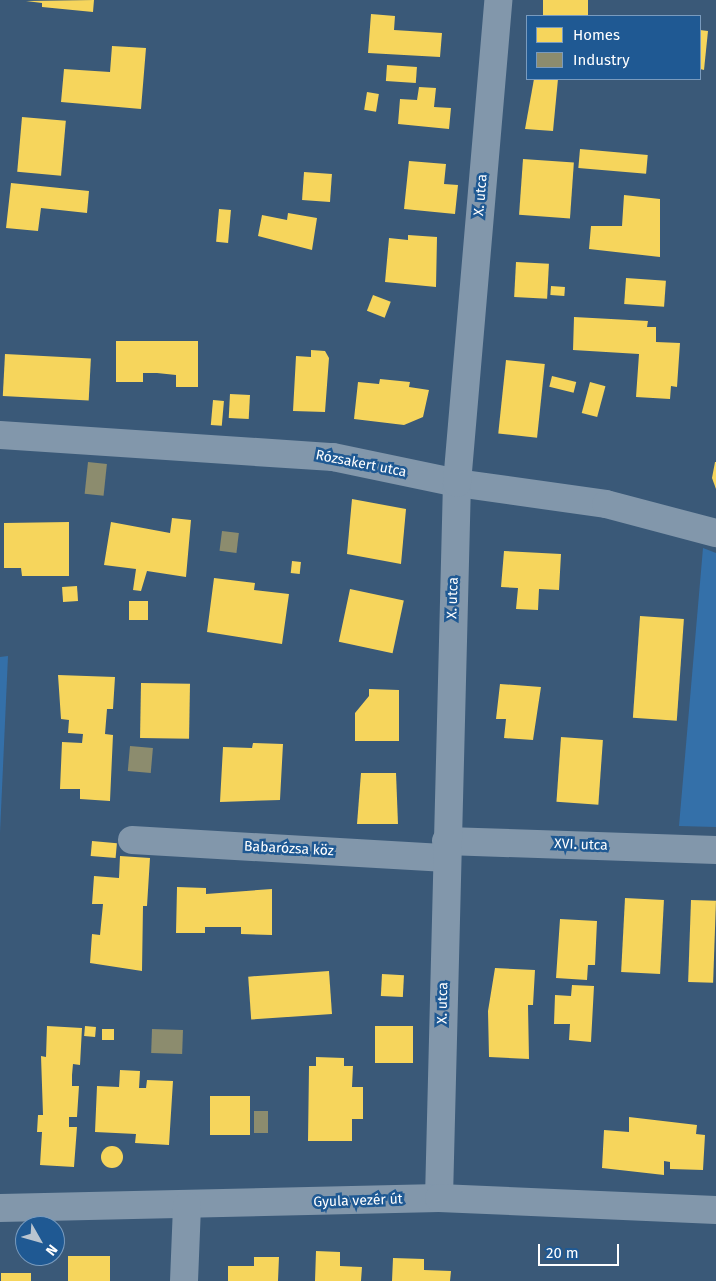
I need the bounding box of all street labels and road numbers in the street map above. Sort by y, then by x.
street label: X. utca [471,173,491,217]
street label: Rózsakert utca [314,447,408,481]
street label: X. utca [444,577,462,619]
street label: XVI. utca [554,836,608,854]
street label: Babarózsa köz [244,838,334,860]
street label: X. utca [434,982,452,1024]
street label: Gyula vezér út [313,1191,403,1211]

